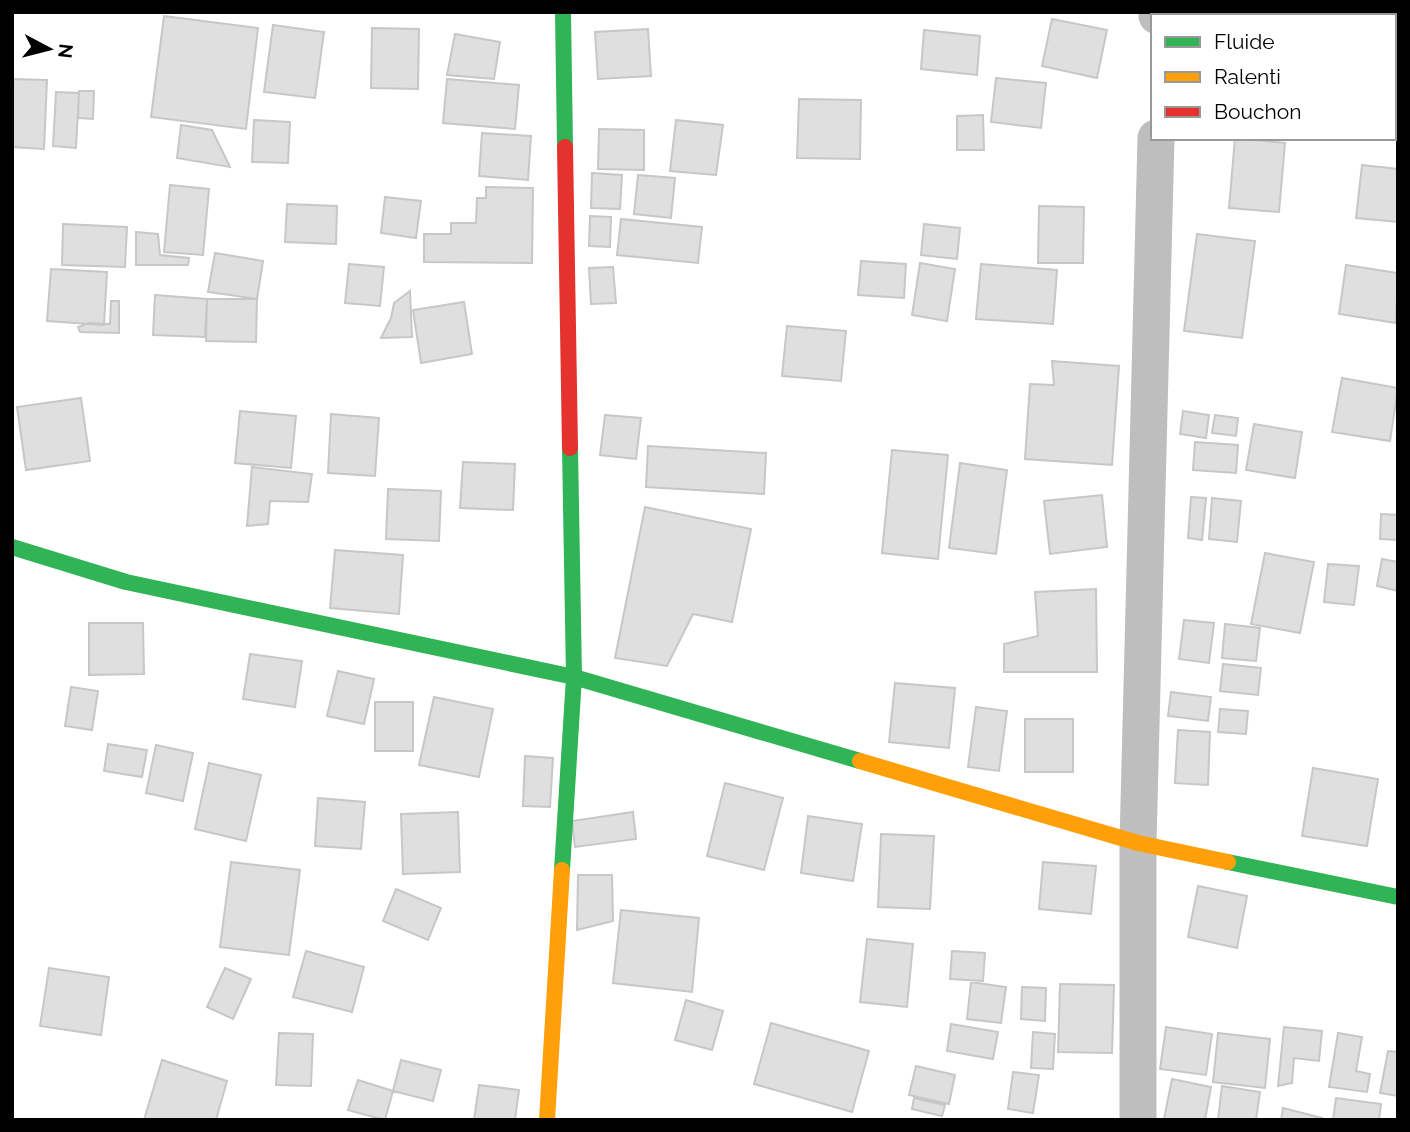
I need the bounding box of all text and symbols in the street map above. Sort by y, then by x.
north arrow [14,14,84,84]
legend [1151,14,1396,140]
text: Fluide [1214,29,1275,54]
text: N [54,43,78,60]
text: Ralenti [1214,64,1281,89]
text: Bouchon [1214,99,1301,124]

